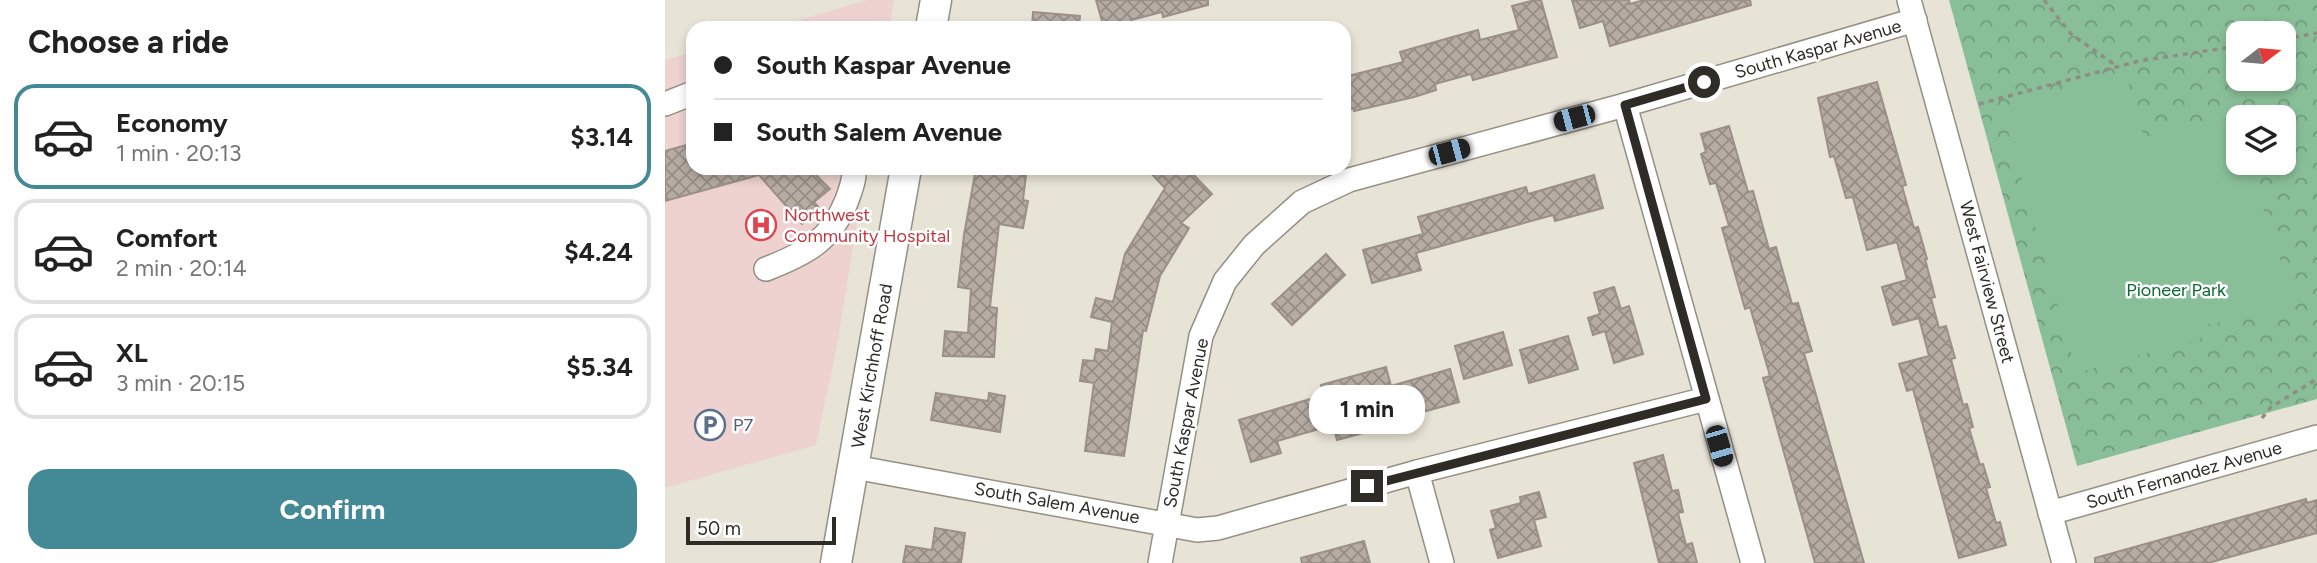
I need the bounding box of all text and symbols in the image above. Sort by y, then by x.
street label: South Kaspar Avenue [1732,15,1904,83]
north arrow [2226,21,2296,91]
map controls [2226,21,2296,175]
text: Choose a ride [28,23,229,61]
text: South Kaspar Avenue [756,49,1011,81]
route start [1688,66,1720,98]
car [1551,102,1598,134]
icon: car [32,105,95,168]
button: layers [2226,105,2296,175]
text: Economy [116,107,228,139]
text: South Salem Avenue [756,116,1002,148]
text: $3.14 [570,121,633,153]
car [1426,136,1473,168]
text: 1 min · 20:13 [116,139,242,167]
street label: West Fairview Street [1955,198,2019,366]
place label: Northwest Community Hospital [784,204,950,247]
hospital icon: Northwest Community Hospital [744,208,778,242]
icon: car [32,220,95,283]
text: Comfort [116,222,218,254]
text: $4.24 [564,236,633,268]
text: 2 min · 20:14 [116,254,247,282]
park label: Pioneer Park [2126,279,2226,301]
street label: West Kirchhoff Road [847,282,897,450]
icon: car [32,335,95,398]
street label: South Kaspar Avenue [1159,336,1213,510]
text: XL [116,337,148,369]
text: $5.34 [566,351,633,383]
text: 3 min · 20:15 [116,369,245,397]
callout: 1 min [1309,384,1425,434]
text: 1 min [1340,395,1394,423]
parking icon: P7 [693,408,727,442]
place label: P7 [733,414,753,436]
car [1704,423,1735,469]
street label: South Fernandez Avenue [2084,437,2284,513]
button: Confirm [28,469,637,549]
route end [1351,470,1383,502]
street label: South Salem Avenue [973,478,1142,528]
scale bar [686,514,837,546]
text: 50 m [697,517,741,540]

